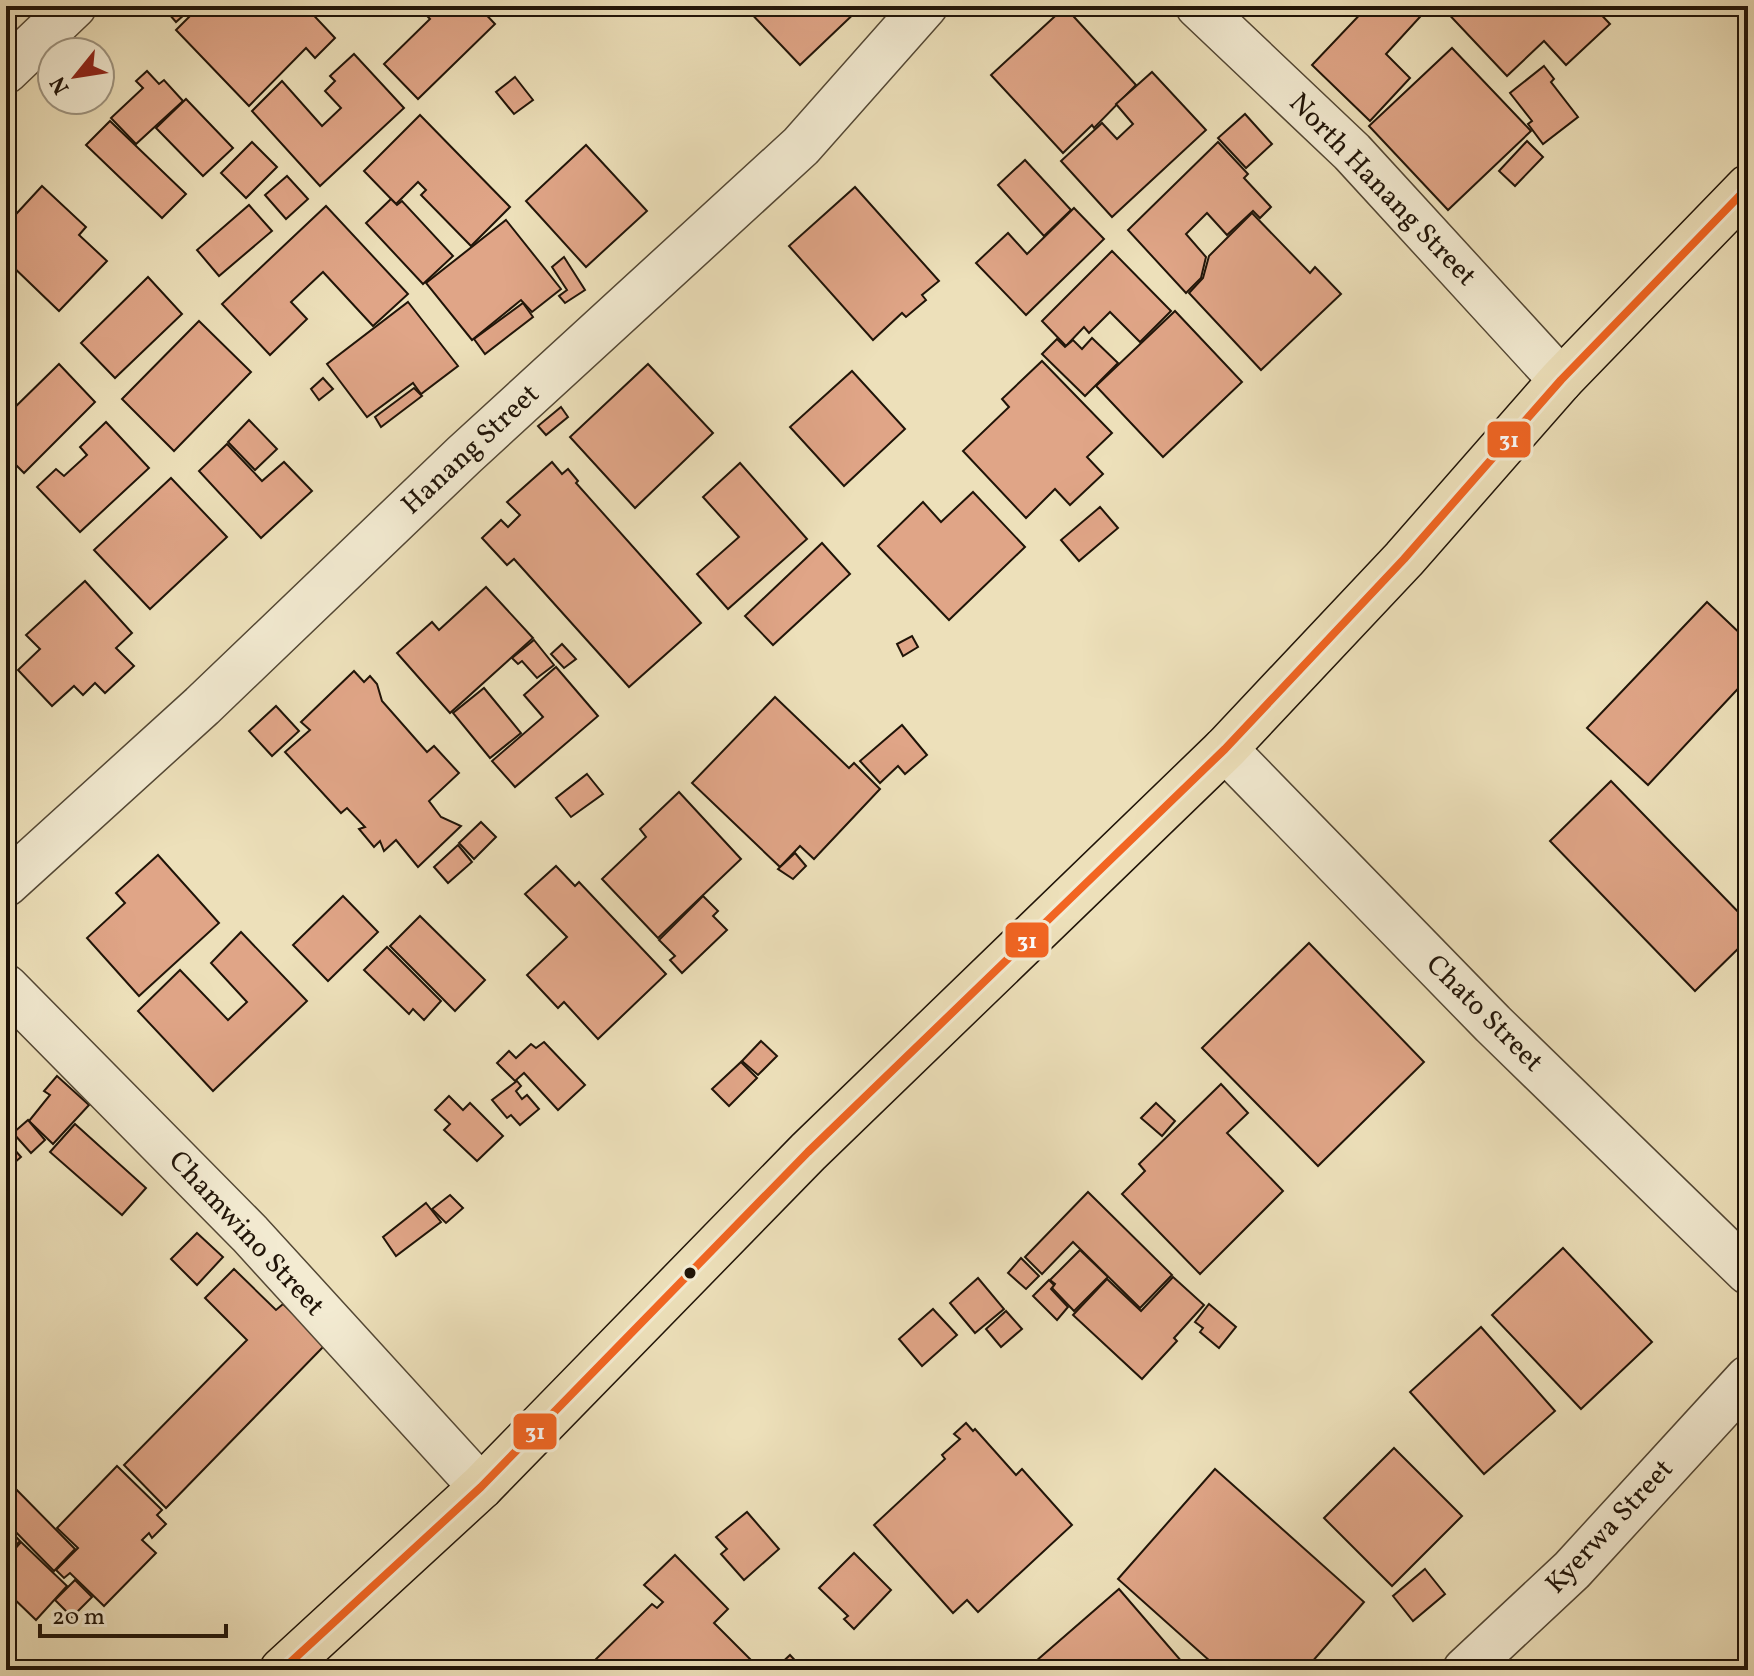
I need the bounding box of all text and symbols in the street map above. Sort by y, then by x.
north arrow [36,36,116,116]
text: N [43,70,78,99]
street label: North Hanang Street [1279,85,1485,295]
street label: Hanang Street [393,376,549,524]
line badge: 31 [1486,420,1532,459]
text: 31 [1499,426,1519,457]
line badge: 31 [1004,921,1050,959]
text: 31 [1017,927,1037,958]
street label: Chato Street [1416,946,1552,1082]
street label: Chamwino Street [159,1143,333,1325]
unlabelled marker [682,1265,698,1281]
line badge: 31 [512,1412,558,1451]
text: 31 [525,1418,545,1449]
street label: Kyerwa Street [1537,1451,1683,1603]
scale bar [40,1588,226,1638]
text: 20 m [52,1601,105,1635]

